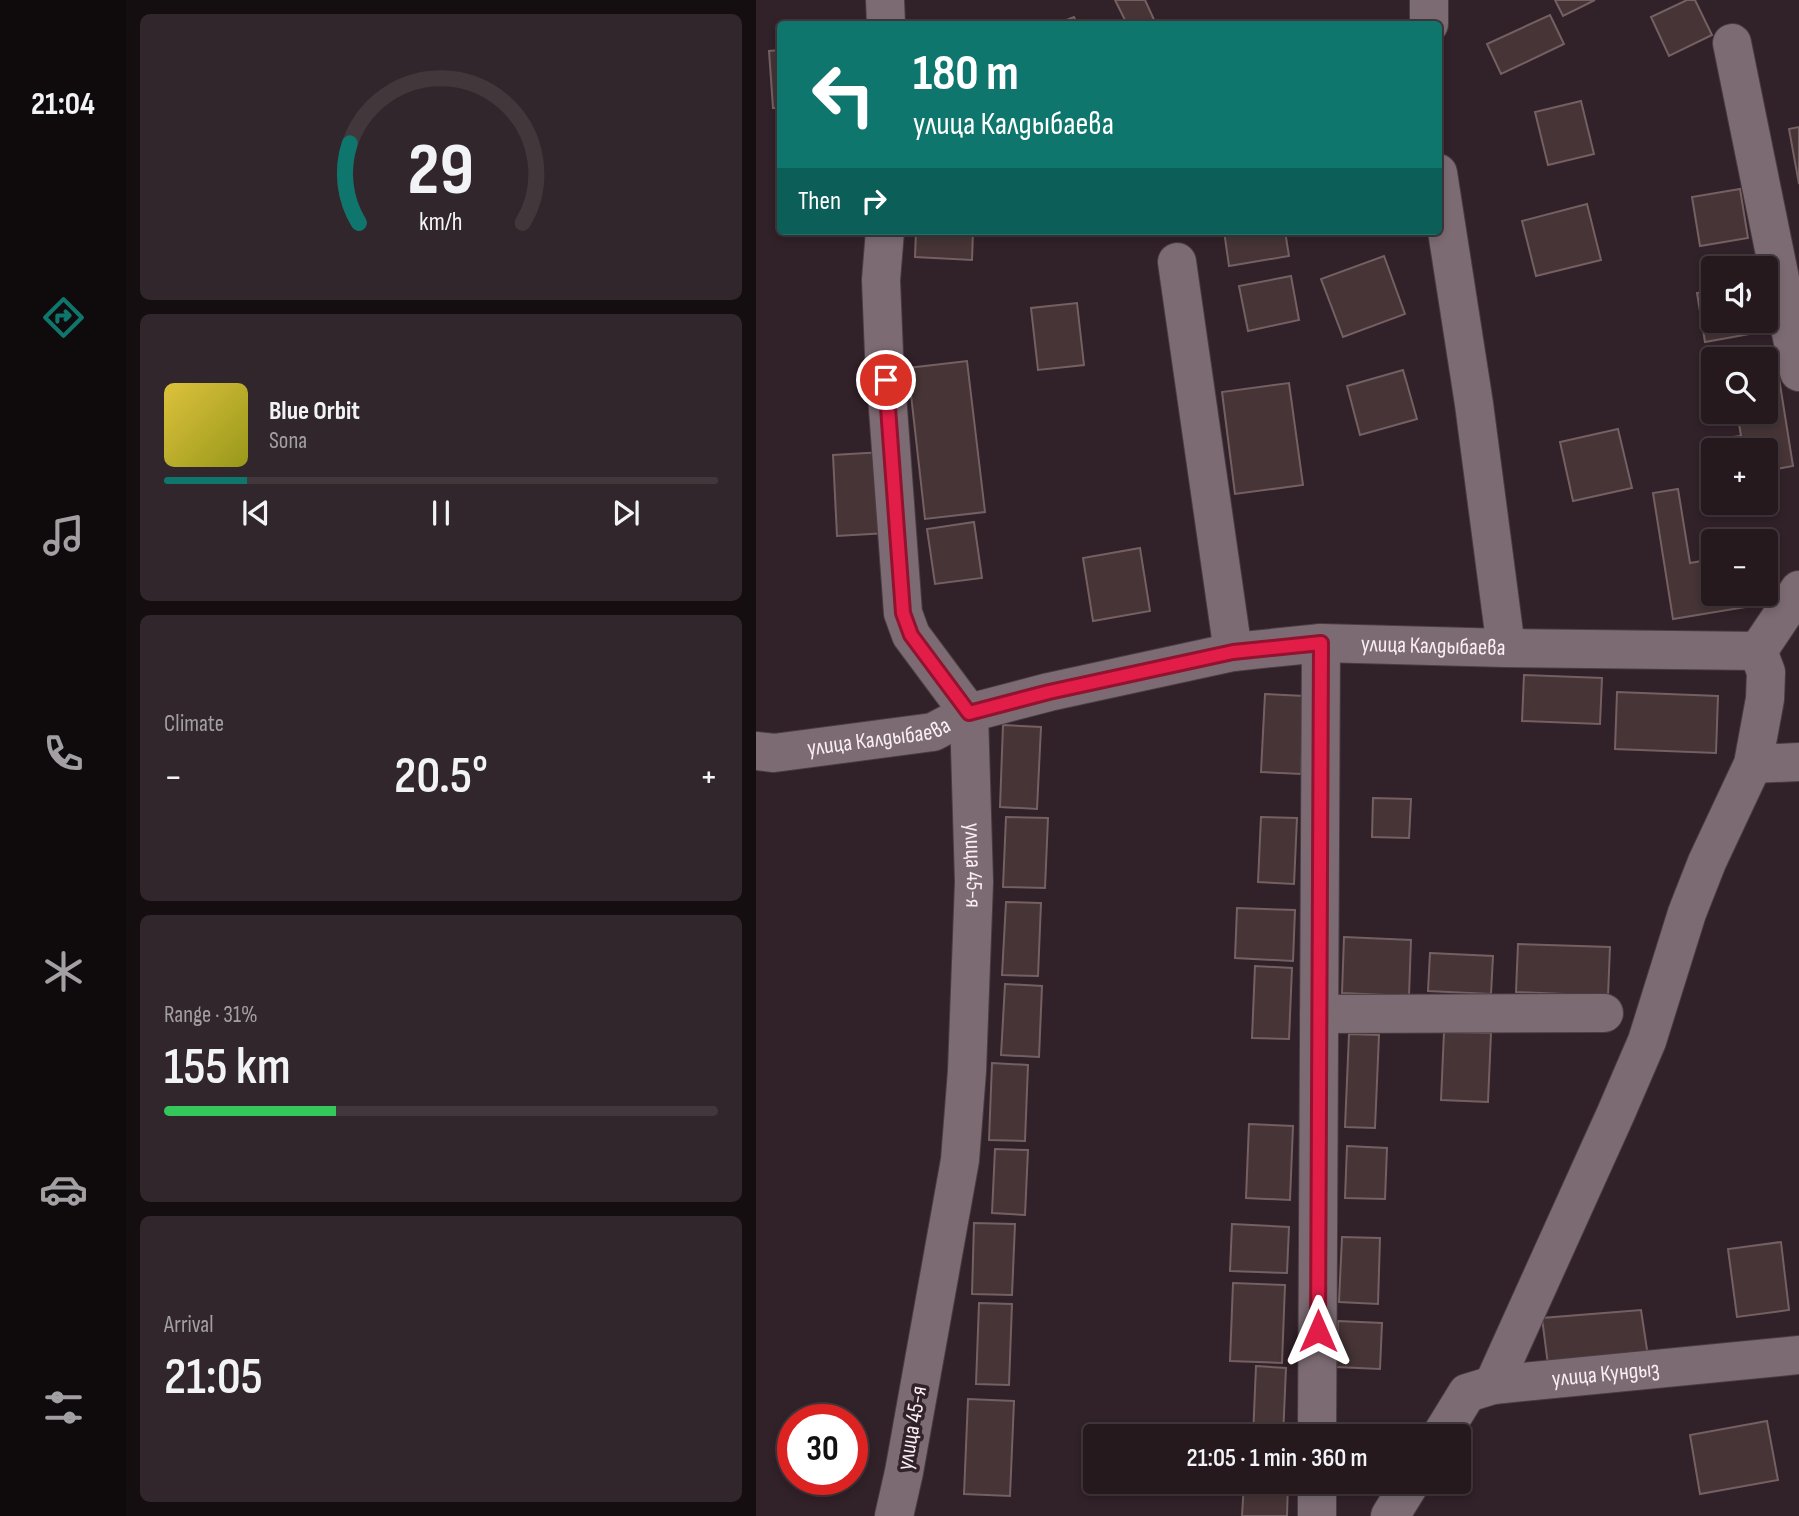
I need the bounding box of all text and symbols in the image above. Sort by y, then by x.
text: 180 m [913,45,1019,104]
icon: left [798,49,889,140]
text: 21:04 [31,85,95,124]
text: улица Калдыбаева [913,105,1114,144]
text: 29 [408,128,474,216]
icon: right [855,182,893,220]
text: Then [798,186,841,217]
text: km/h [419,207,463,238]
map controls [1701,256,1778,606]
button: sound [1701,256,1778,333]
icon: directions [39,293,88,342]
button: search [1701,347,1778,424]
pin [856,350,916,410]
icon: arrive [867,361,905,399]
text: Blue Orbit [269,396,360,427]
text: Sona [269,427,307,455]
button: + [1701,438,1778,515]
icon: previous [237,494,275,532]
icon: pause [422,494,460,532]
icon: next [607,494,645,532]
icon: music [39,511,88,560]
button: − [1701,529,1778,606]
street label: улица Калдыбаева [1361,630,1506,662]
text: Climate [164,710,224,738]
street label: улица Калдыбаева [805,711,955,762]
icon: phone [39,729,88,778]
text: 20.5° [394,745,488,808]
text: − [164,755,183,800]
text: + [699,755,718,800]
street label: улица 45-я [958,823,988,908]
icon: climate [39,947,88,996]
text: Range · 31% [164,1001,258,1029]
text: 155 km [164,1036,291,1099]
icon: car [39,1165,88,1214]
position arrow [1281,1294,1355,1368]
text: Arrival [164,1311,213,1339]
text: 21:05 [164,1346,263,1409]
street label: улица Кундыз [1551,1355,1661,1393]
icon: filters [39,1383,88,1432]
street label: улица 45-я [891,1384,933,1472]
speed limit sign: 30 [777,1404,868,1495]
text: 21:05 · 1 min · 360 m [1187,1443,1367,1474]

